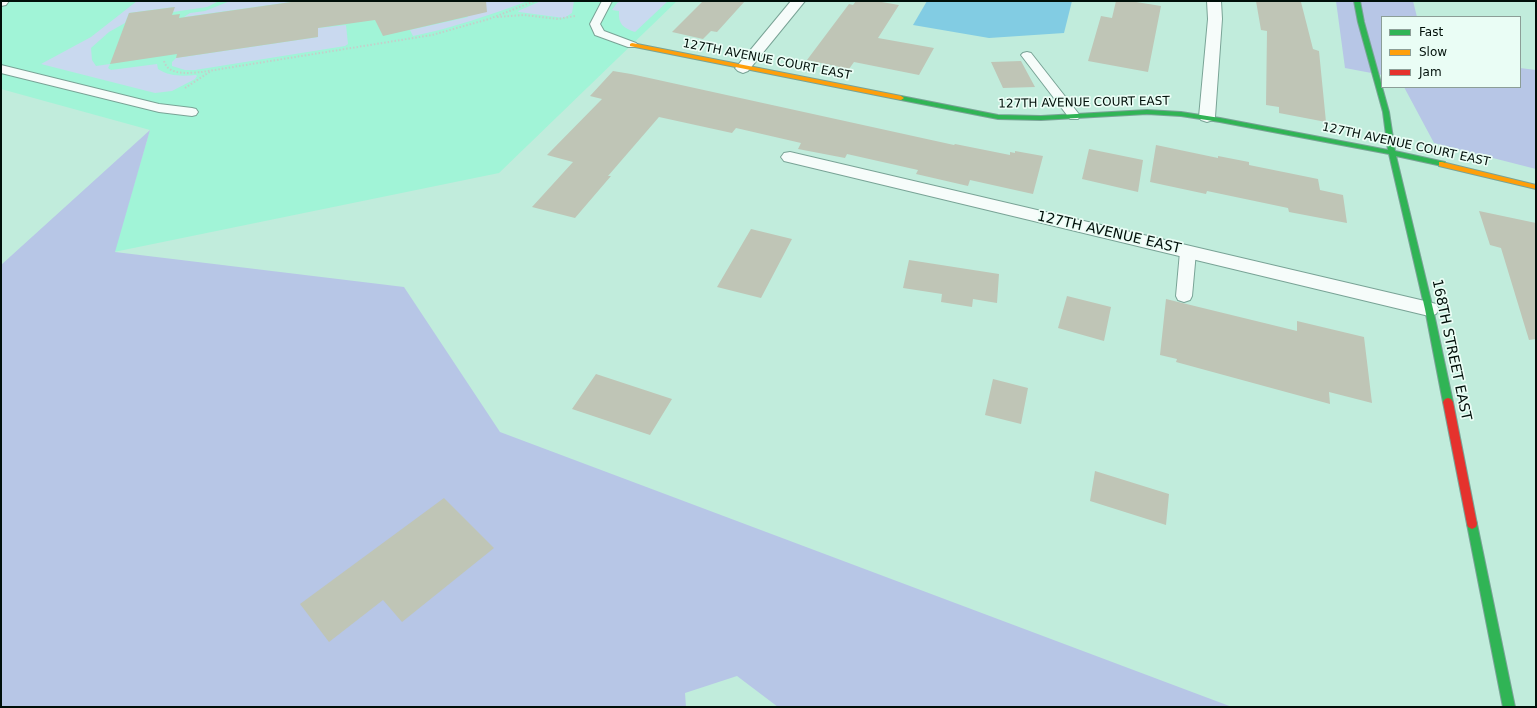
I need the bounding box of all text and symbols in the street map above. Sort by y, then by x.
legend [1381,16,1521,88]
text: Fast [1419,25,1443,39]
street label: 127TH AVENUE COURT EAST [681,37,853,83]
text: Slow [1419,45,1447,59]
text: Jam [1419,65,1442,79]
street label: 127TH AVENUE COURT EAST [998,94,1170,112]
street label: 127TH AVENUE COURT EAST [1321,120,1491,170]
street label: 127TH AVENUE EAST [1035,208,1183,258]
street label: 168TH STREET EAST [1428,278,1474,422]

